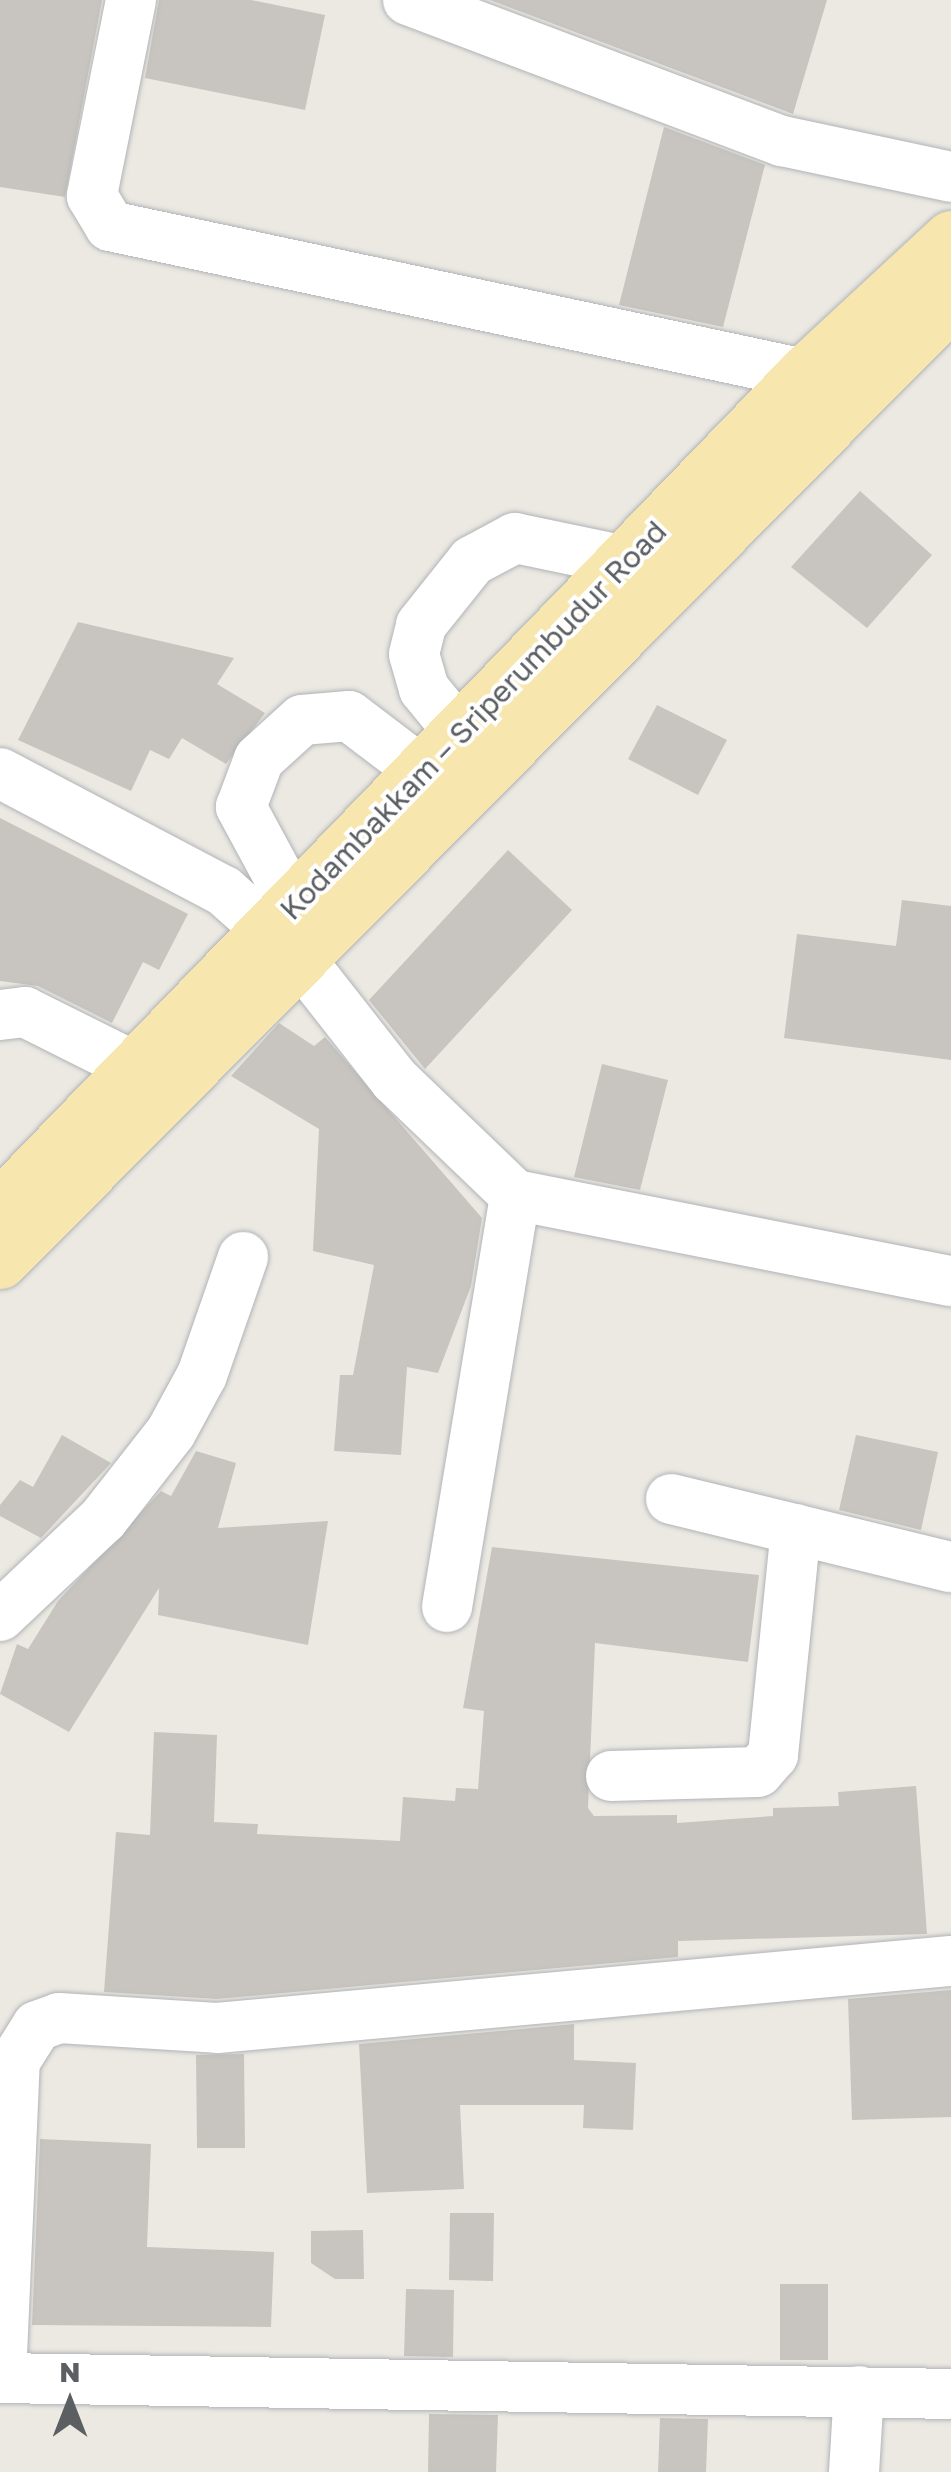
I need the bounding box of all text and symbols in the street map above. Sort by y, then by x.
street label: Kodambakkam – Sriperumbudur Road [272,513,674,927]
north arrow [20,2352,120,2452]
text: N [59,2355,81,2388]

